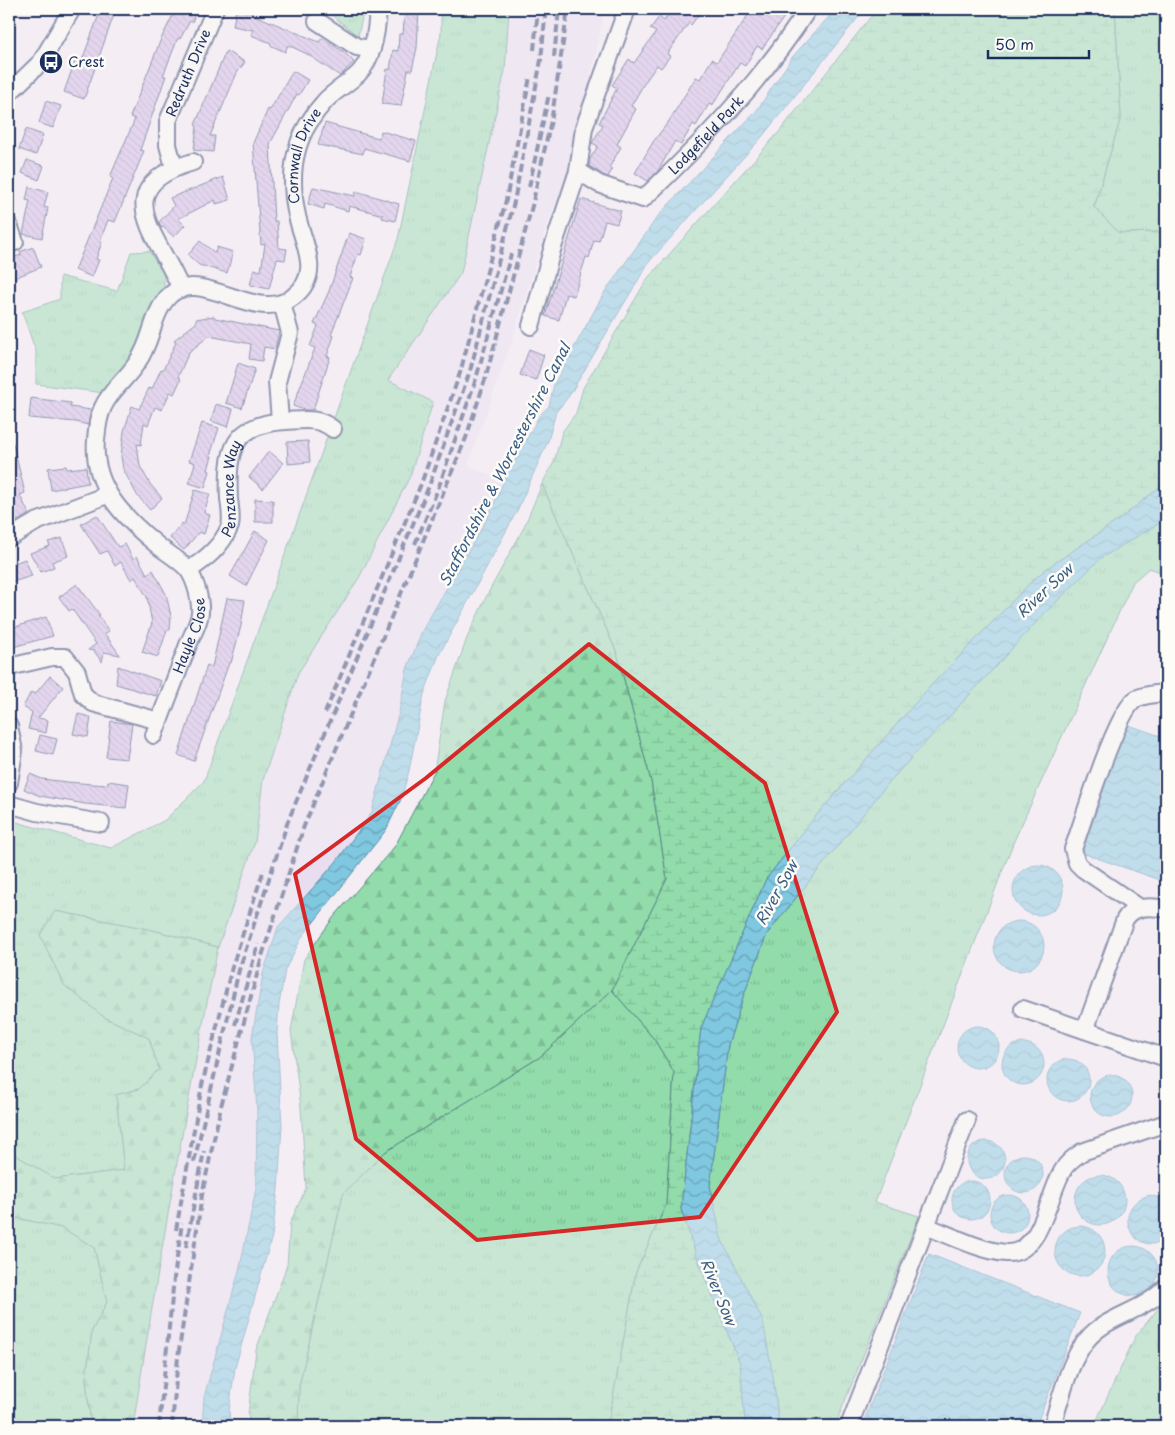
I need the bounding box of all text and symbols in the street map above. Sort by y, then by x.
street label: Redruth Drive [160,25,216,120]
scale bar [988,28,1089,60]
text: 50 m [995,32,1034,55]
bus stop icon: Crest [38,49,64,75]
place label: Crest [68,51,105,72]
street label: Lodgefield Park [663,90,749,179]
street label: Cornwall Drive [282,103,326,205]
water label: Staffordshire & Worcestershire Canal [432,336,577,590]
street label: Penzance Way [215,436,246,540]
water label: River Sow [1010,556,1079,622]
street label: Hayle Close [167,597,210,676]
water label: River Sow [749,854,804,929]
water label: River Sow [696,1254,744,1331]

